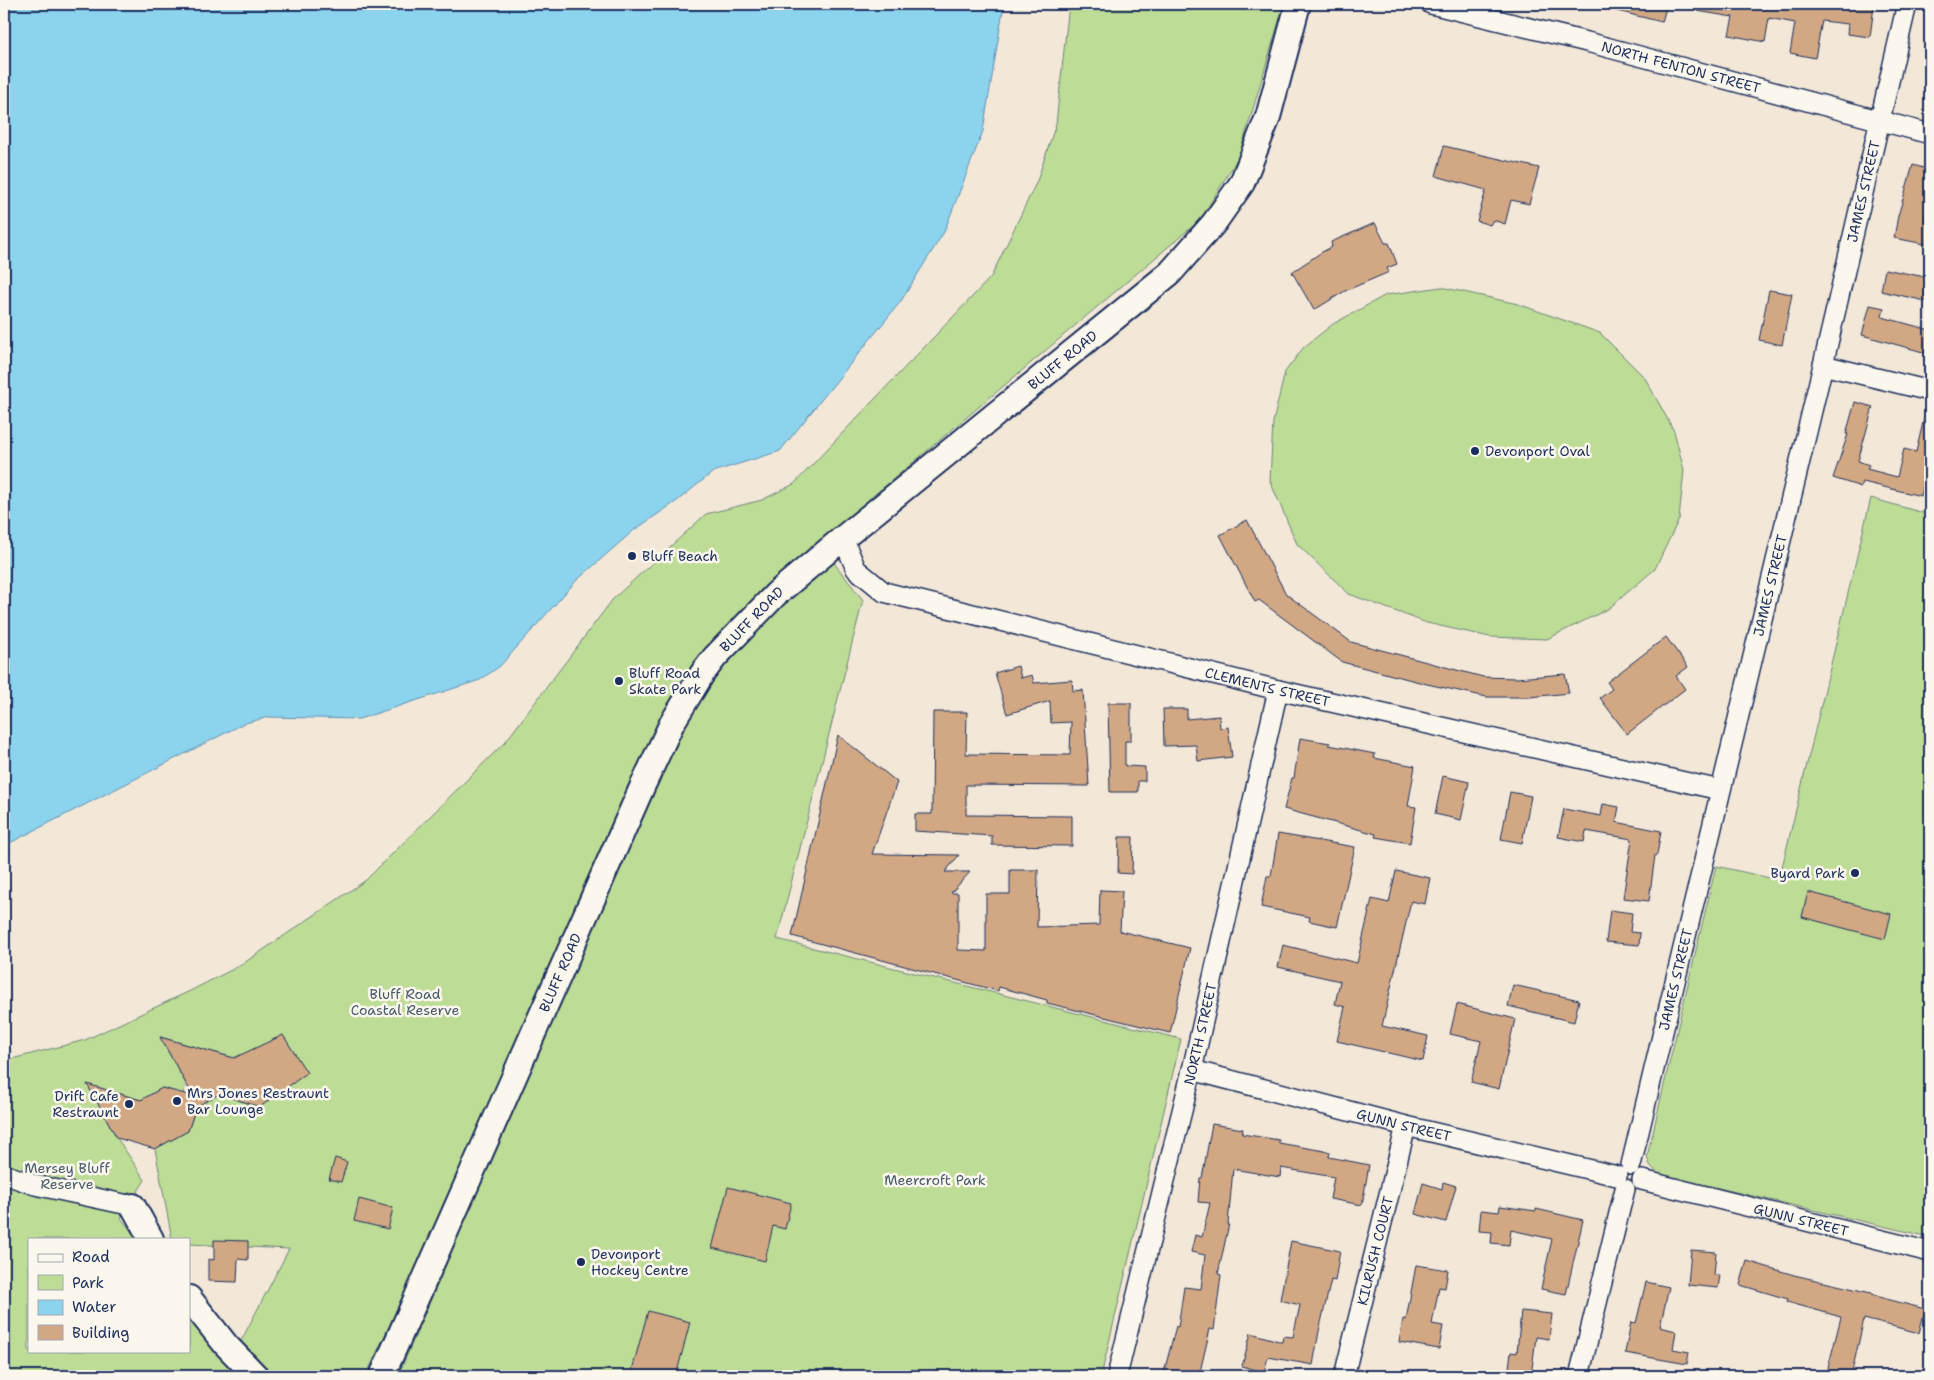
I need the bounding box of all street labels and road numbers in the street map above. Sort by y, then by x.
street label: NORTH FENTON STREET [1599,37,1763,97]
street label: JAMES STREET [1843,138,1884,244]
street label: BLUFF ROAD [1024,327,1101,394]
street label: JAMES STREET [1749,532,1791,638]
street label: BLUFF ROAD [716,583,787,656]
street label: CLEMENTS STREET [1203,663,1332,711]
street label: JAMES STREET [1655,926,1697,1032]
street label: BLUFF ROAD [535,930,585,1015]
street label: NORTH STREET [1180,981,1221,1087]
street label: GUNN STREET [1355,1104,1454,1146]
street label: KILRUSH COURT [1353,1194,1397,1307]
street label: GUNN STREET [1752,1199,1851,1240]

